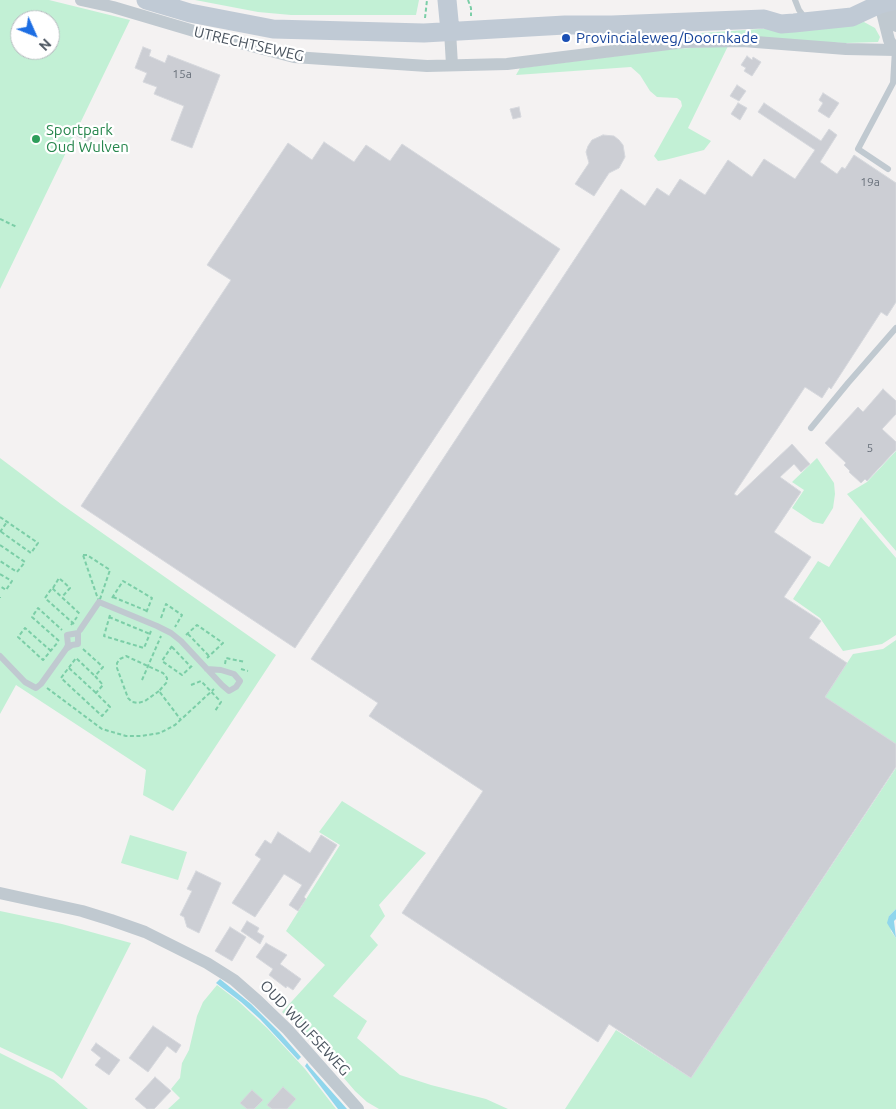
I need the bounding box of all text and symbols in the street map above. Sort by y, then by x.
north arrow [10,10,60,60]
street label: UTRECHTSEWEG [192,23,306,65]
place label: Provincialeweg/Doornkade [576,29,758,47]
marker: Provincialeweg/Doornkade [560,32,572,44]
text: N [36,35,54,54]
house number: 15a [172,67,192,81]
place label: Sportpark Oud Wulven [46,121,129,156]
marker: Sportpark Oud Wulven [30,133,42,145]
house number: 19a [860,175,880,189]
house number: 5 [867,441,873,455]
street label: OUD WULFSEWEG [256,977,354,1079]

